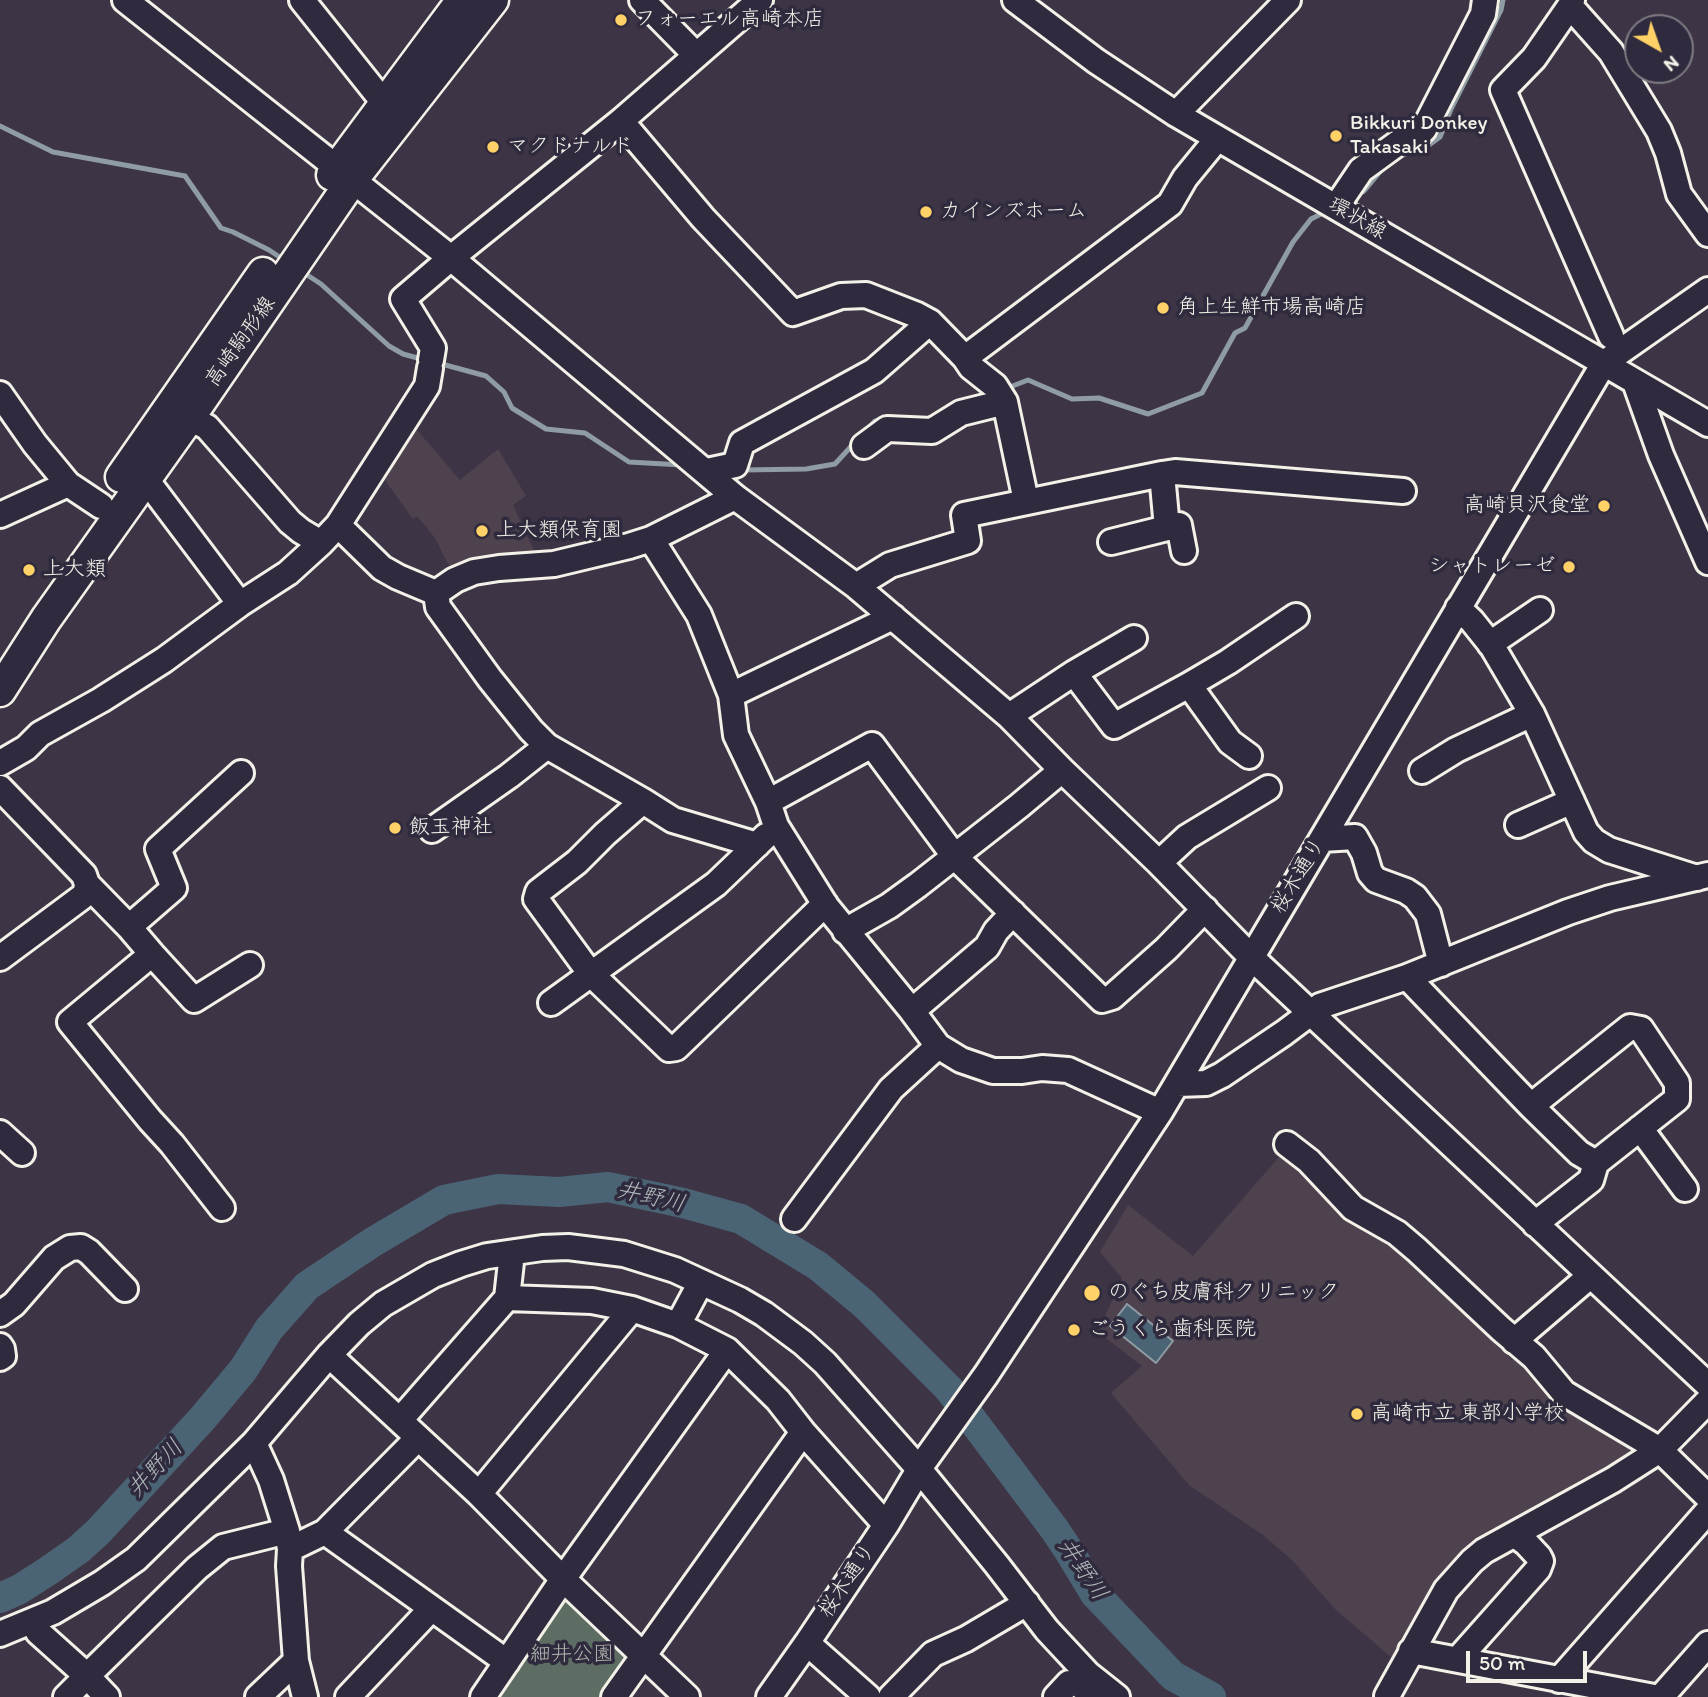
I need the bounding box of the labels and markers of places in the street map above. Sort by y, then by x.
place label: フォーエル高崎本店 [635,7,824,33]
marker: フォーエル高崎本店 [613,12,629,28]
place label: Bikkuri Donkey Takasaki [1350,111,1488,161]
marker: Bikkuri Donkey Takasaki [1328,128,1344,144]
place label: マクドナルド [507,134,633,160]
marker: マクドナルド [485,139,501,155]
place label: カインズホーム [940,199,1087,225]
marker: カインズホーム [918,204,934,220]
place label: 角上生鮮市場高崎店 [1177,295,1366,321]
marker: 角上生鮮市場高崎店 [1155,300,1171,316]
place label: 高崎貝沢食堂 [1464,493,1590,519]
marker: 高崎貝沢食堂 [1596,498,1612,514]
place label: 上大類保育園 [496,518,622,544]
marker: 上大類保育園 [474,523,490,539]
place label: シャトレーゼ [1428,554,1555,580]
place label: 上大類 [43,557,106,583]
marker: シャトレーゼ [1561,559,1577,575]
marker: 上大類 [21,562,37,578]
place label: 飯玉神社 [409,815,493,841]
marker: 飯玉神社 [387,820,403,836]
place label: のぐち皮膚科クリニック [1108,1280,1339,1306]
marker: のぐち皮膚科クリニック [1082,1283,1102,1303]
place label: ごうくら歯科医院 [1088,1317,1256,1343]
marker: ごうくら歯科医院 [1066,1322,1082,1338]
place label: 高崎市立 東部小学校 [1371,1401,1565,1427]
marker: 高崎市立 東部小学校 [1349,1406,1365,1422]

